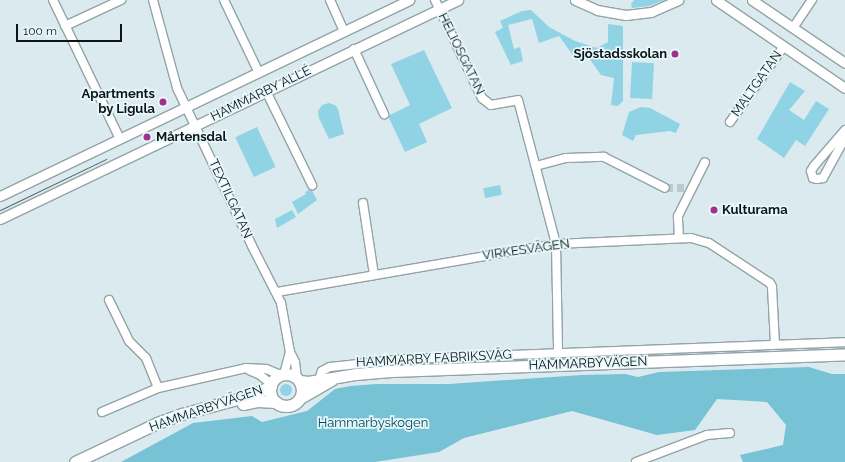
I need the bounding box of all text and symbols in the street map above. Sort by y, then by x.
street label: HELIOSGATAN [434,11,488,97]
scale bar [18,16,124,42]
text: 100 m [23,24,57,38]
place label: Sjöstadsskolan [573,46,667,62]
street label: MALTGATAN [729,48,785,120]
marker: Sjöstadsskolan [670,49,680,59]
street label: HAMMARBY ALLÉ [208,63,314,125]
place label: Apartments by Ligula [81,87,155,118]
marker: Apartments by Ligula [158,97,168,107]
place label: Mårtensdal [156,129,227,145]
marker: Mårtensdal [141,131,153,143]
street label: TEXTILGATAN [205,157,255,241]
place label: Kulturama [722,202,788,218]
marker: Kulturama [709,205,719,215]
street label: VIRKESVÄGEN [481,236,571,264]
street label: HAMMARBY FABRIKSVÄG [356,347,512,371]
street label: HAMMARBYVÄGEN [528,354,648,374]
street label: HAMMARBYVÄGEN [147,382,265,436]
park label: Hammarbyskogen [318,415,428,431]

